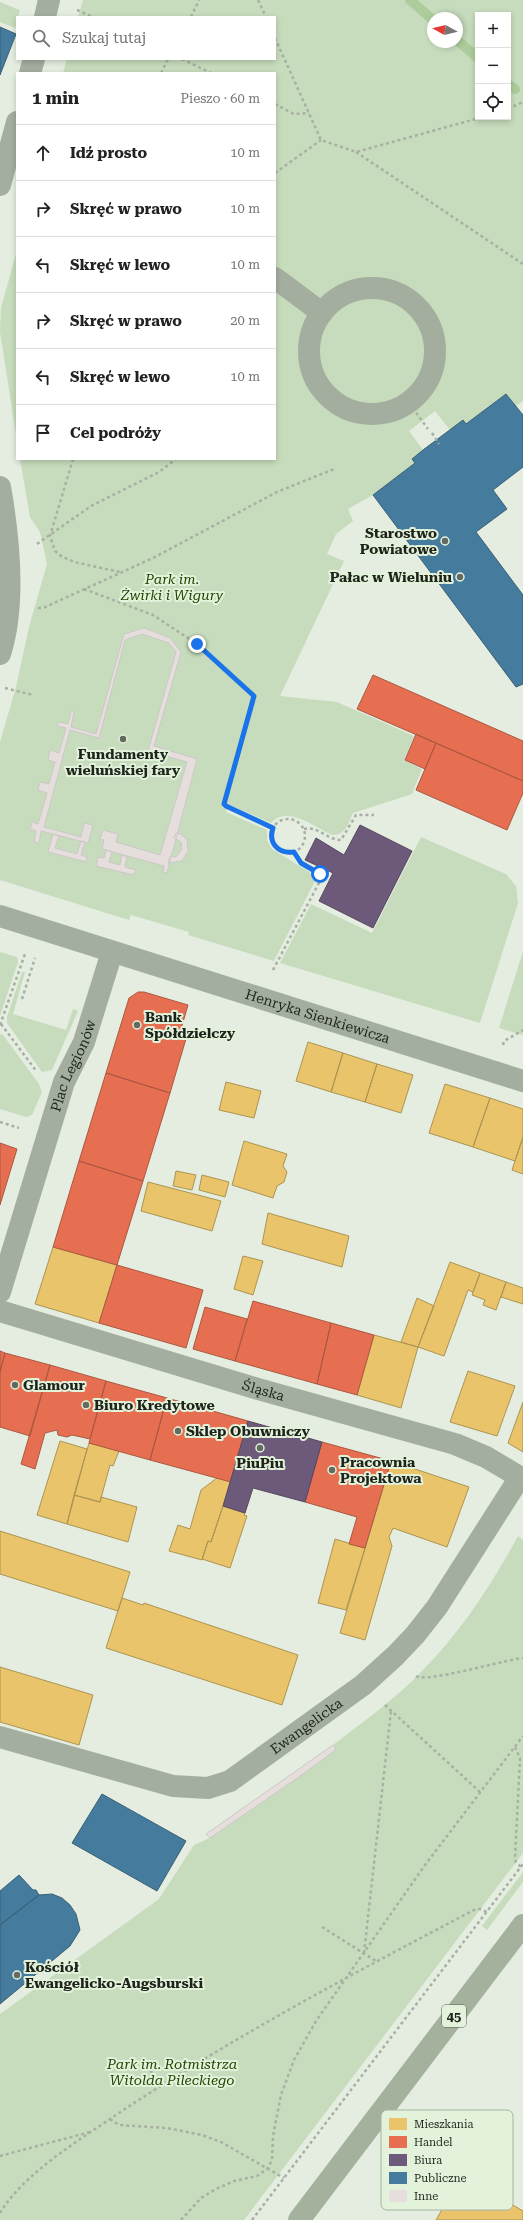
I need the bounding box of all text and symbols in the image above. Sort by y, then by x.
north arrow [427,12,463,48]
map controls [475,12,511,120]
button: + [475,12,511,48]
search box [16,16,276,60]
icon: search [30,27,52,49]
text: Szukaj tutaj [62,29,146,47]
button: − [475,48,511,84]
button: locate [475,84,511,120]
text: 1 min [32,88,79,108]
text: Pieszo · 60 m [181,91,260,106]
icon: ahead [32,142,54,164]
text: Idź prosto [70,144,147,162]
text: 10 m [230,145,260,160]
icon: right [32,198,54,220]
text: Skręć w prawo [70,200,182,218]
text: 10 m [230,201,260,216]
icon: left [32,254,54,276]
text: Skręć w lewo [70,256,170,274]
text: 10 m [230,257,260,272]
icon: right [32,310,54,332]
text: Skręć w prawo [70,312,182,330]
text: 20 m [230,313,260,328]
icon: left [32,366,54,388]
text: Skręć w lewo [70,368,170,386]
text: 10 m [230,369,260,384]
icon: arrive [32,422,54,444]
text: Cel podróży [70,424,161,442]
place label: Starostwo Powiatowe [360,525,437,557]
marker: Starostwo Powiatowe [440,536,450,546]
place label: Pałac w Wieluniu [330,569,452,585]
park label: Park im. Żwirki i Wigury [120,571,224,603]
marker: Pałac w Wieluniu [455,572,465,582]
route end [188,635,206,653]
marker: Fundamenty wieluńskiej fary [118,734,128,744]
place label: Fundamenty wieluńskiej fary [66,746,181,778]
route start [311,865,329,883]
street label: Henryka Sienkiewicza [243,986,392,1047]
place label: Bank Spółdzielczy [145,1009,236,1041]
street label: Plac Legionów [47,1017,99,1114]
marker: Bank Spółdzielczy [132,1020,142,1030]
place label: Glamour [23,1377,85,1393]
street label: Śląska [240,1377,287,1404]
marker: Glamour [10,1380,20,1390]
place label: Biuro Kredytowe [94,1397,215,1413]
marker: Biuro Kredytowe [81,1400,91,1410]
place label: Sklep Obuwniczy [186,1423,310,1439]
marker: Sklep Obuwniczy [173,1426,183,1436]
marker: PiuPiu [255,1443,265,1453]
place label: Pracownia Projektowa [340,1454,422,1486]
place label: PiuPiu [236,1455,284,1471]
marker: Pracownia Projektowa [327,1465,337,1475]
street label: Ewangelicka [267,1694,346,1757]
place label: Kościół Ewangelicko-Augsburski [25,1959,203,1991]
marker: Kościół Ewangelicko-Augsburski [12,1970,22,1980]
road number: 45 [442,2005,466,2027]
park label: Park im. Rotmistrza Witolda Pileckiego [106,2056,237,2088]
legend [381,2110,513,2210]
text: Mieszkania [414,2118,473,2131]
text: Handel [414,2136,453,2149]
text: Biura [414,2154,442,2167]
text: Publiczne [414,2172,467,2185]
text: Inne [414,2190,438,2203]

